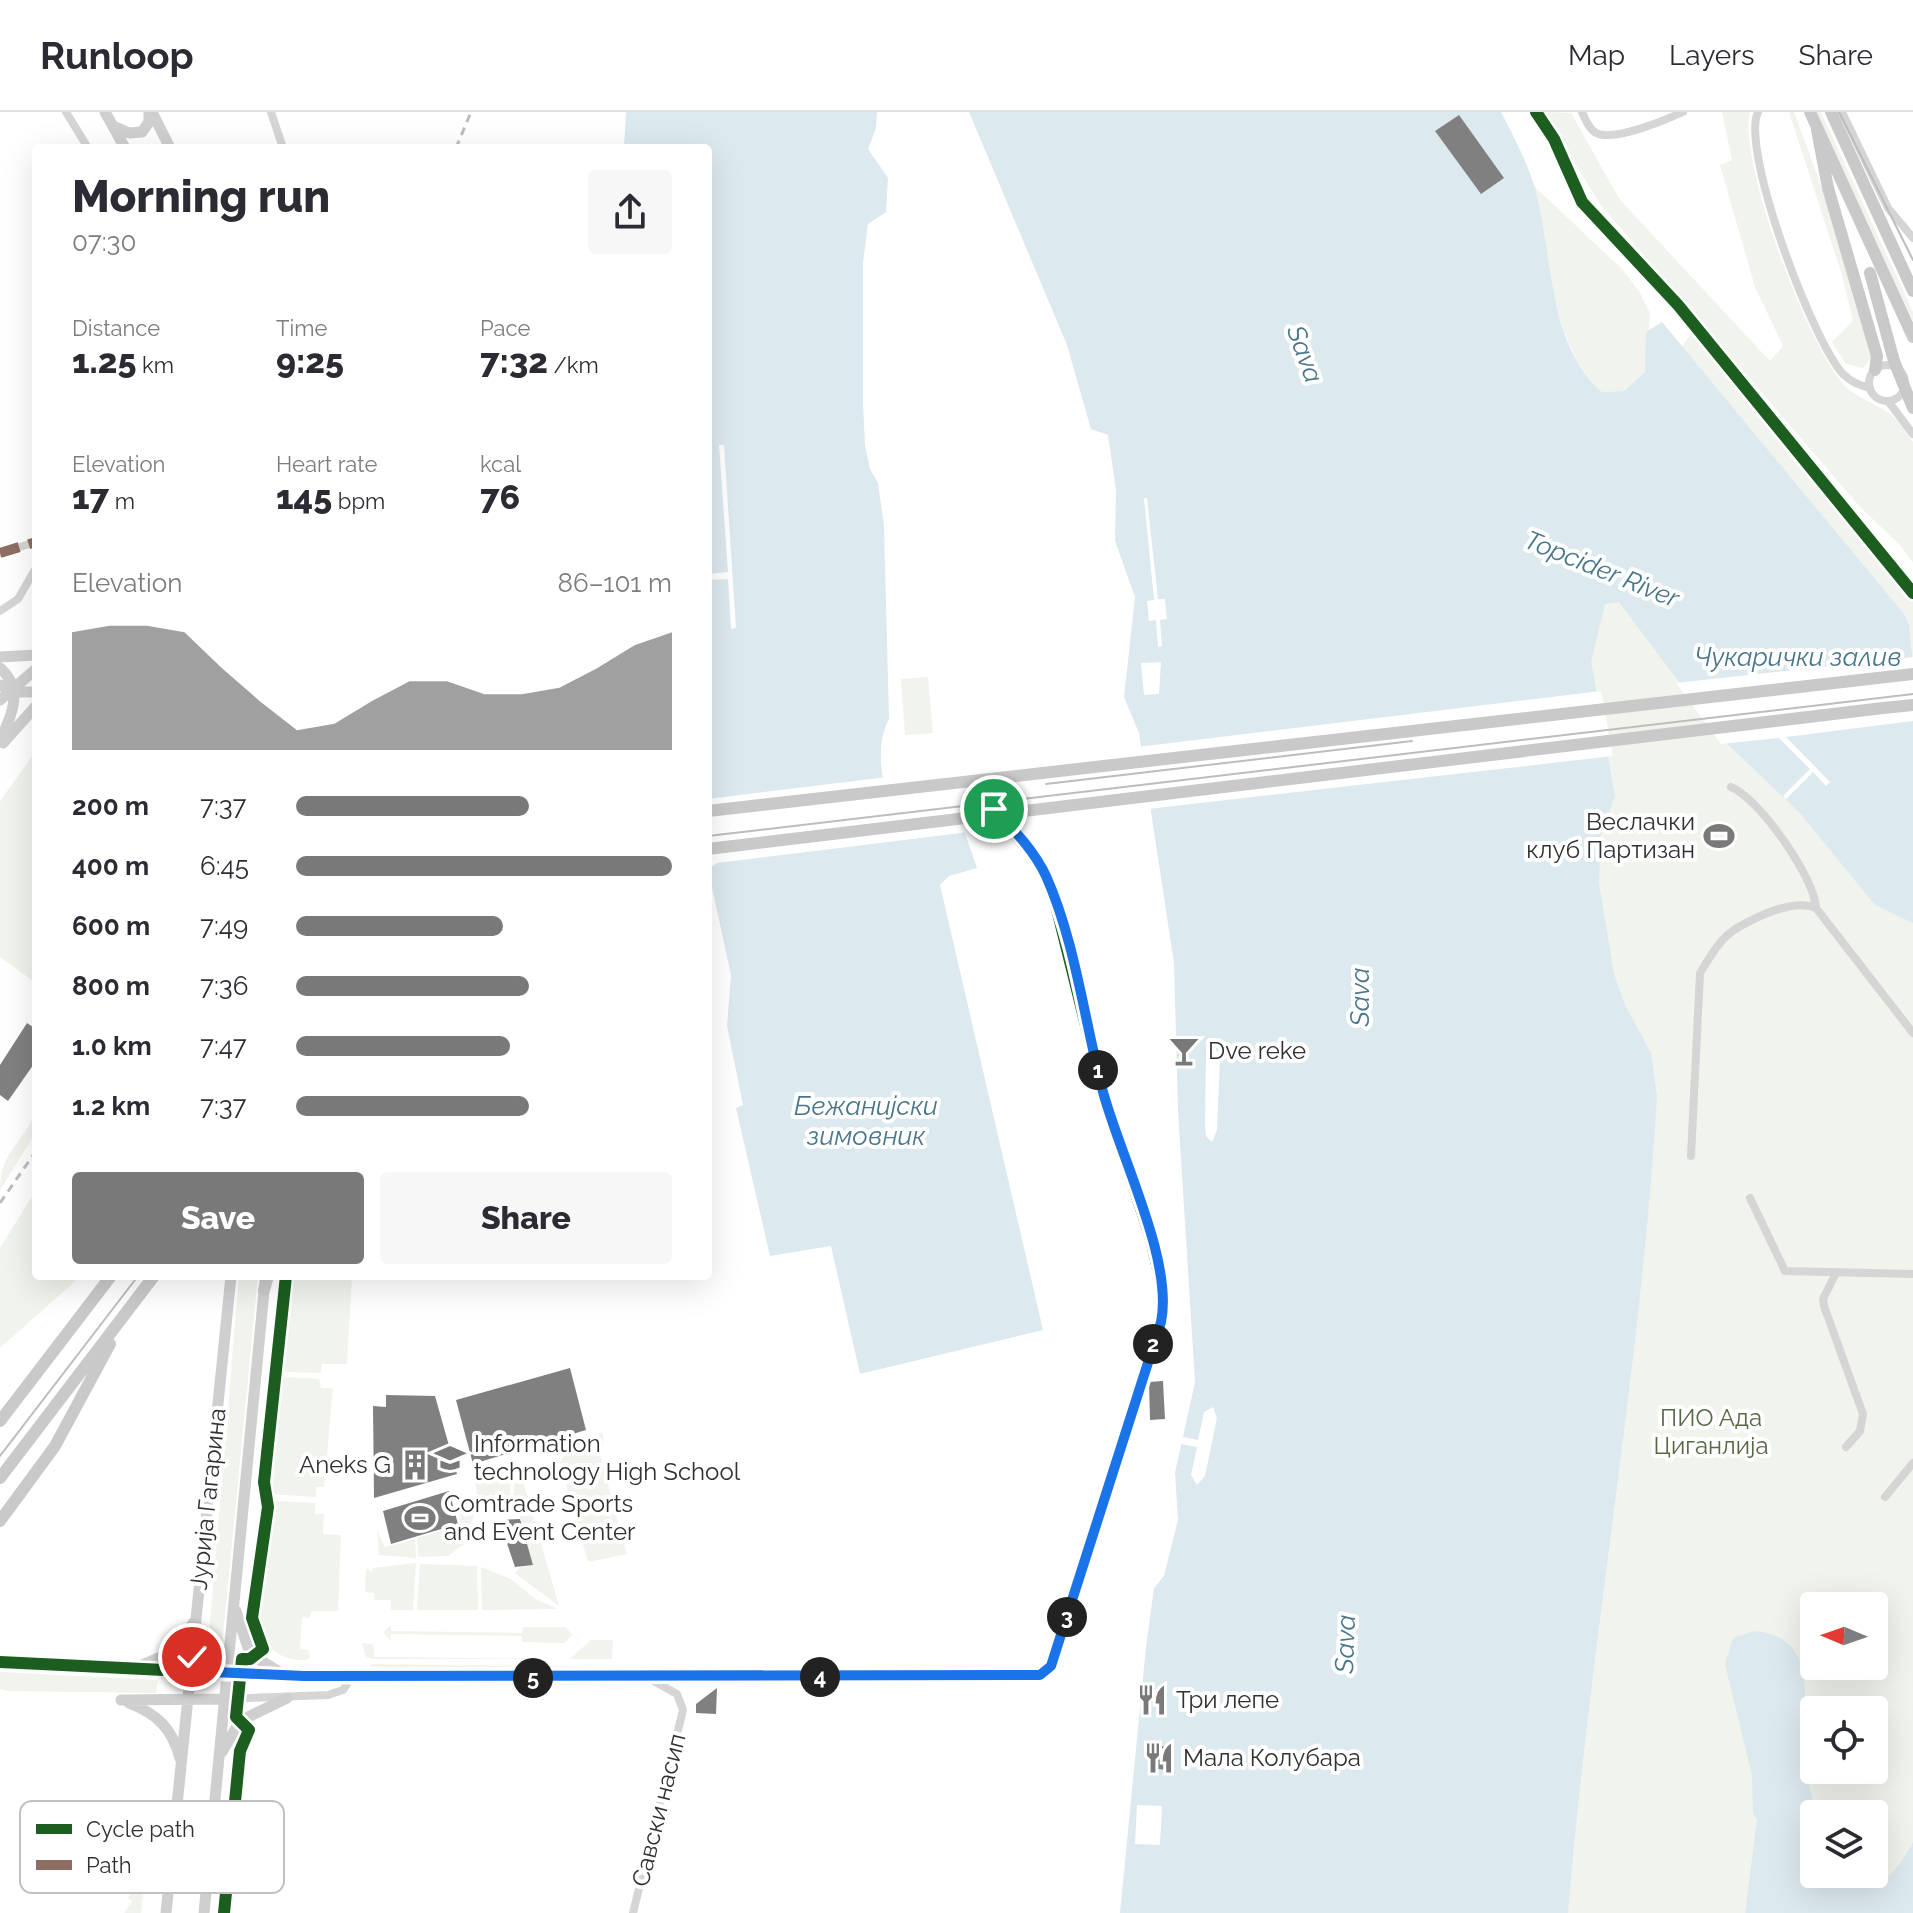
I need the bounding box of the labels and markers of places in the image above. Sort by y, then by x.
pin [960,775,1028,843]
place label: Веслачки клуб Партизан [1526,807,1695,864]
sports icon: Веслачки клуб Партизан [1702,819,1736,853]
bar icon: Dve reke [1167,1034,1201,1068]
place label: Dve reke [1208,1036,1306,1065]
pin: 1 [1078,1050,1118,1090]
pin: 2 [1133,1324,1173,1364]
place label: Information technology High School [474,1429,741,1486]
school or university icon: Information technology High School [433,1441,467,1475]
building icon: Aneks G [398,1448,432,1482]
place label: Aneks G [299,1450,391,1479]
place label: Comtrade Sports and Event Center [444,1489,636,1546]
sports icon: Comtrade Sports and Event Center [403,1501,437,1535]
pin: 3 [1047,1597,1087,1637]
pin [158,1623,226,1691]
pin: 4 [800,1657,840,1697]
pin: 5 [513,1658,553,1698]
restaurant icon: Три лепе [1135,1683,1169,1717]
place label: Три лепе [1176,1685,1279,1714]
restaurant icon: Мала Колубара [1142,1741,1176,1775]
place label: Мала Колубара [1183,1743,1361,1772]

